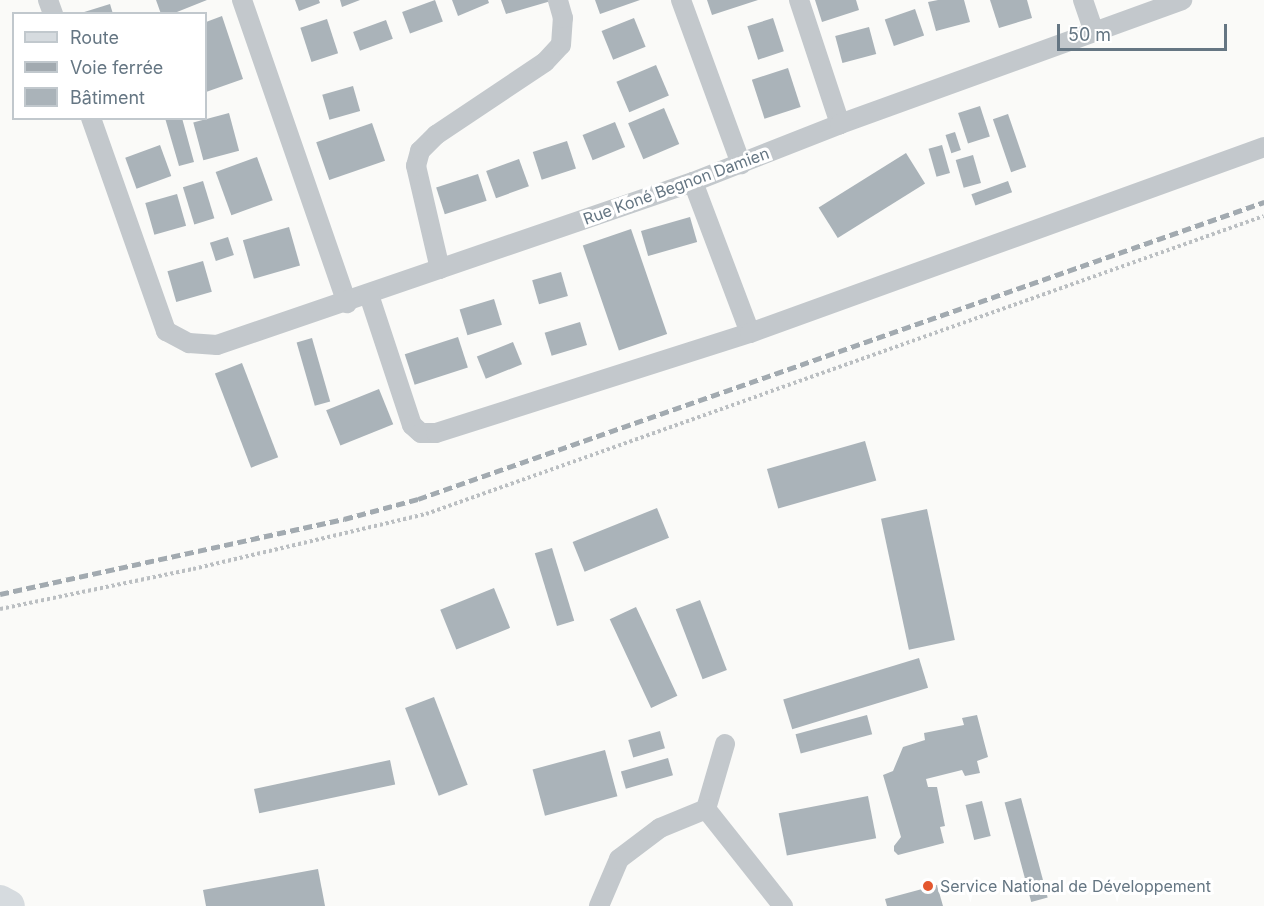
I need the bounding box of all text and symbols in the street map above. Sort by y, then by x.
legend [12,12,207,120]
scale bar [1060,12,1230,50]
text: 50 m [1068,24,1111,45]
text: Route [70,27,119,48]
text: Voie ferrée [70,57,163,78]
text: Bâtiment [70,87,145,108]
street label: Rue Koné Begnon Damien [580,143,772,229]
place label: Service National de Développement [940,876,1211,896]
marker: Service National de Développement [921,879,935,893]

